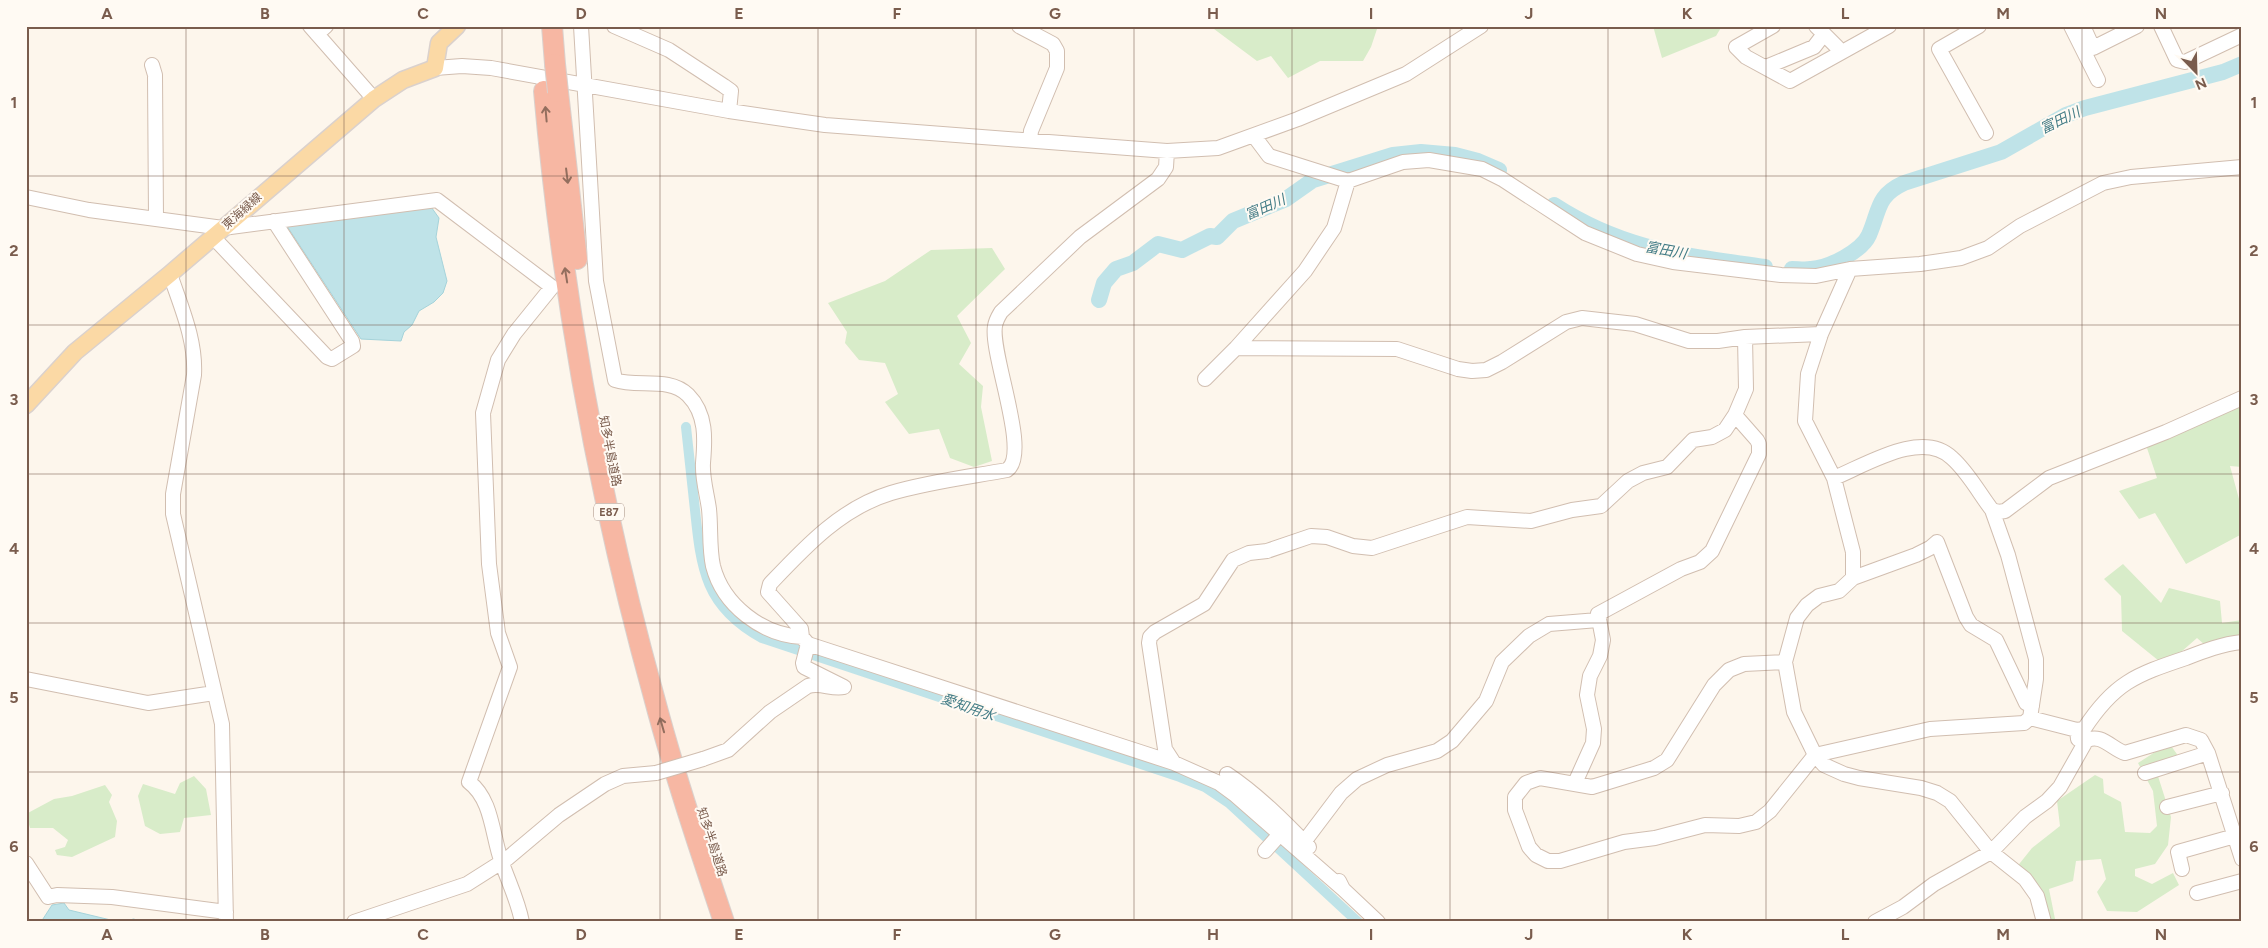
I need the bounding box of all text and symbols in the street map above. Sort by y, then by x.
text: A [101,4,113,23]
text: B [260,4,270,23]
text: C [417,4,429,23]
text: D [575,4,587,23]
text: E [734,4,744,23]
text: F [893,4,902,23]
text: G [1049,4,1061,23]
text: H [1207,4,1219,23]
text: I [1369,4,1373,23]
text: J [1525,4,1533,23]
text: K [1682,4,1693,23]
text: L [1841,4,1850,23]
text: M [1996,4,2010,23]
text: N [2155,4,2167,23]
north arrow [2170,48,2220,98]
text: N [2193,74,2209,93]
text: 1 [11,93,17,112]
text: 1 [2251,93,2257,112]
water label: 富田川 [2038,103,2085,137]
one-way arrow [541,107,550,123]
one-way arrow [562,167,572,183]
street label: 東海緑線 [219,190,265,232]
water label: 富田川 [1243,190,1290,224]
water label: 富田川 [1644,238,1690,263]
text: 2 [9,241,19,260]
text: 2 [2249,241,2259,260]
one-way arrow [560,268,570,284]
text: 3 [10,390,19,409]
text: 3 [2250,390,2259,409]
street label: 知多半島道路 [596,414,624,488]
road number: E87 [594,504,624,520]
text: 4 [9,539,19,558]
text: 4 [2249,539,2259,558]
text: 5 [9,688,19,707]
text: 5 [2249,688,2259,707]
water label: 愛知用水 [939,690,999,725]
one-way arrow [656,717,666,733]
street label: 知多半島道路 [694,806,730,878]
text: 6 [9,837,19,856]
text: 6 [2249,837,2259,856]
text: A [101,925,113,944]
text: B [260,925,270,944]
text: C [417,925,429,944]
text: D [575,925,587,944]
text: E [734,925,744,944]
text: F [893,925,902,944]
text: G [1049,925,1061,944]
text: H [1207,925,1219,944]
text: I [1369,925,1373,944]
text: J [1525,925,1533,944]
text: K [1682,925,1693,944]
text: L [1841,925,1850,944]
text: M [1996,925,2010,944]
text: N [2155,925,2167,944]

